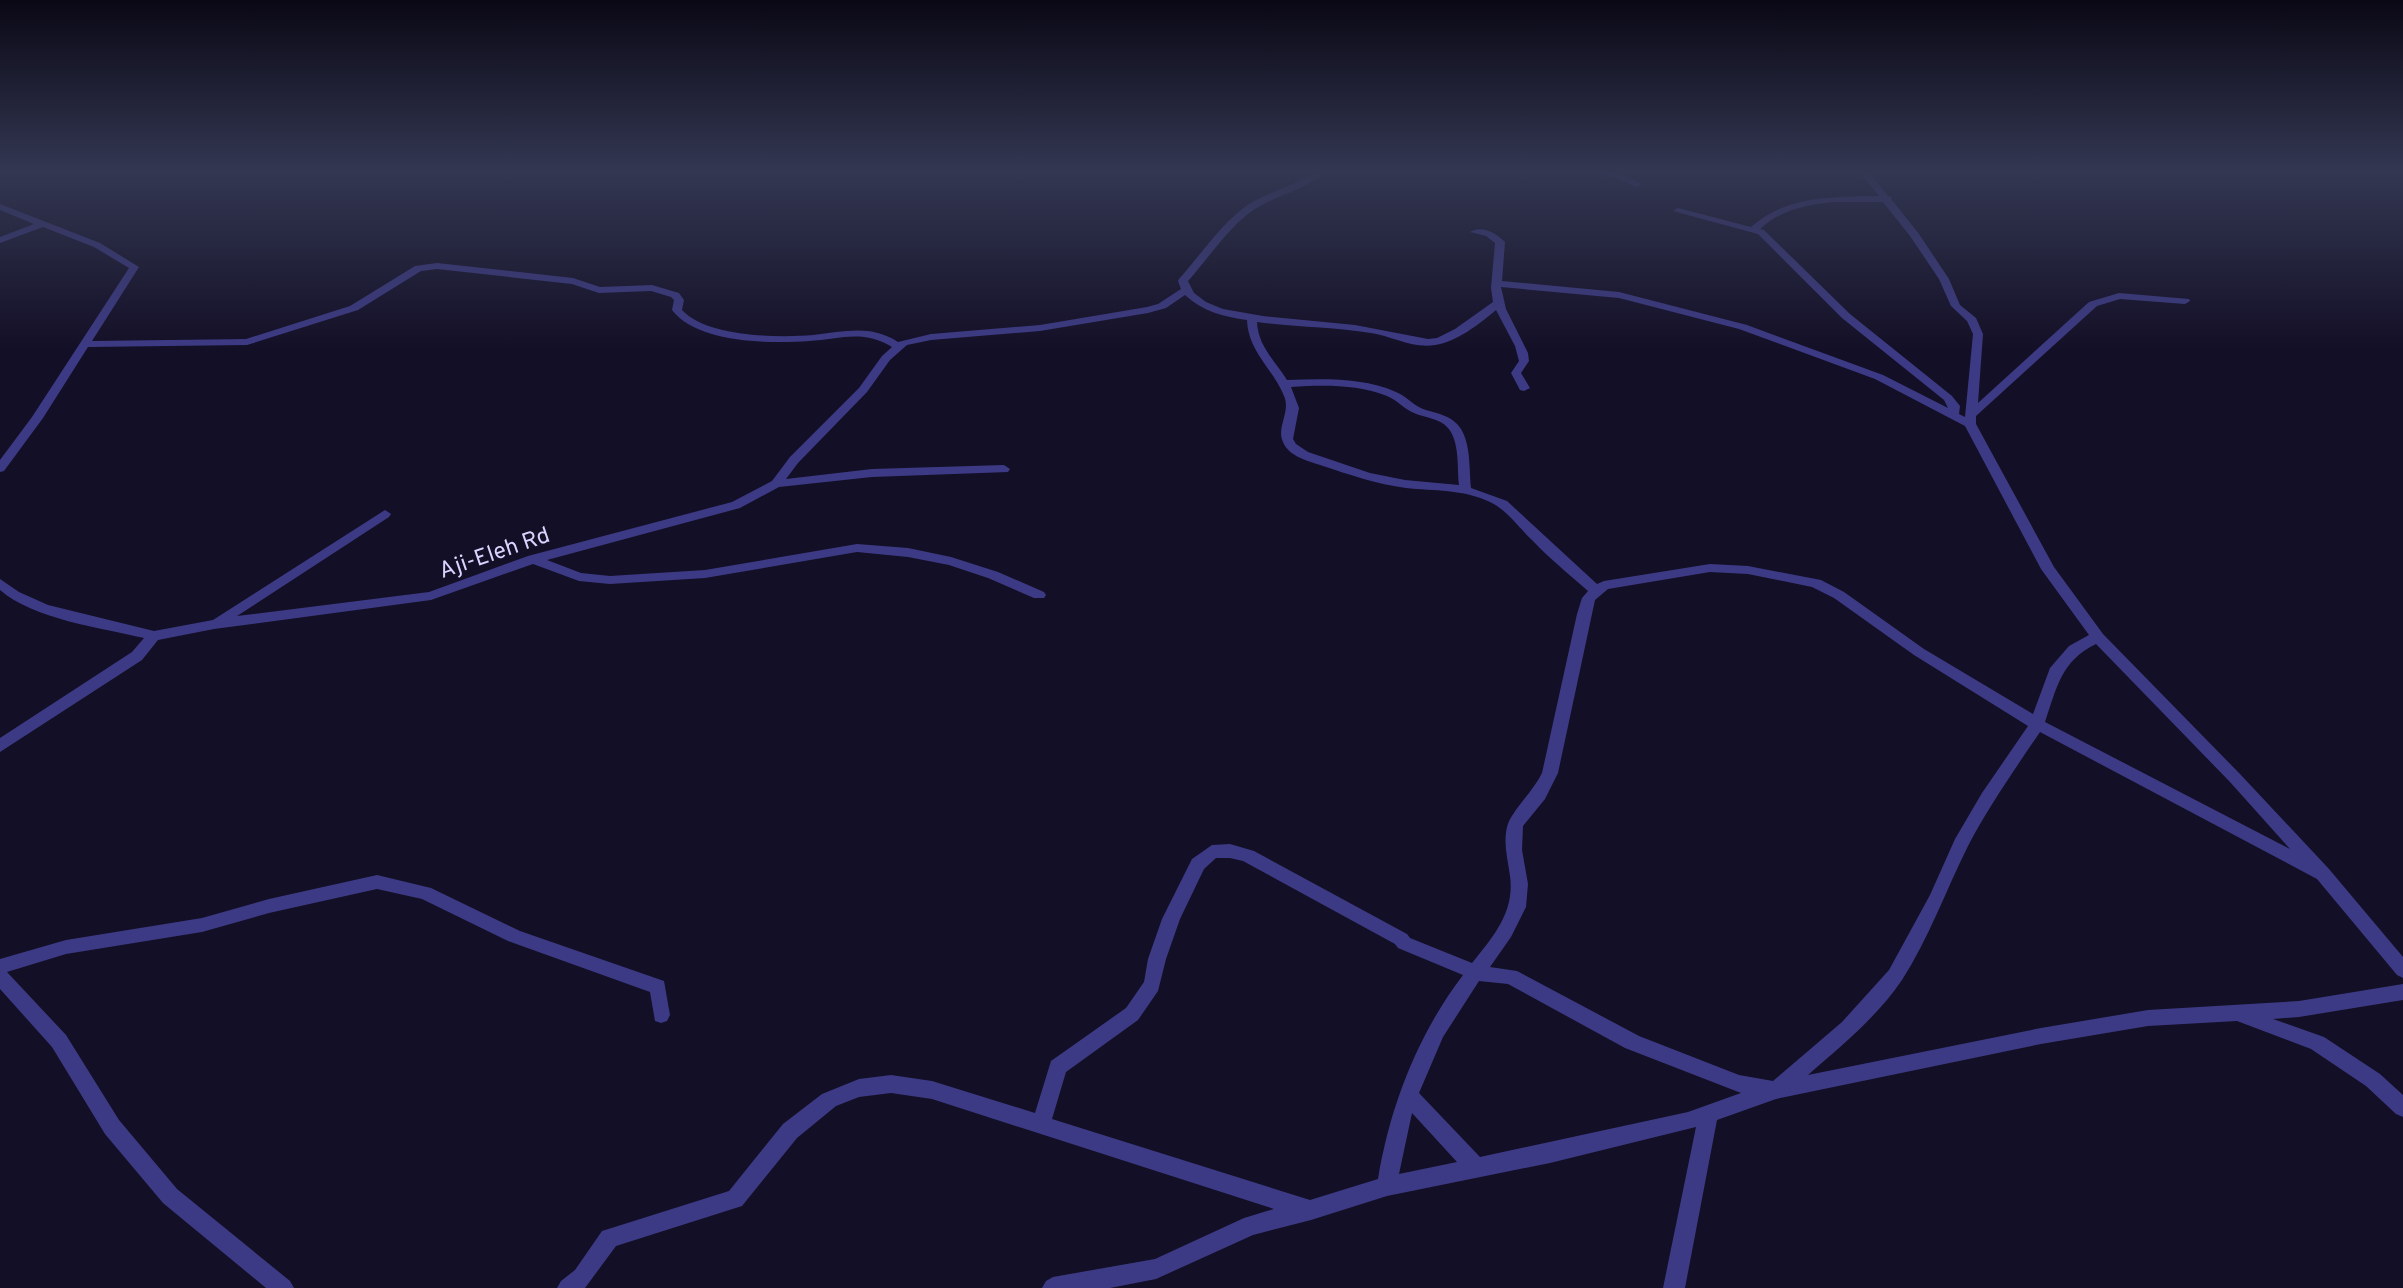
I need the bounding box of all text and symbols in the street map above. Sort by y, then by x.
street label: Aji-Eleh Rd [436,522,554,587]

